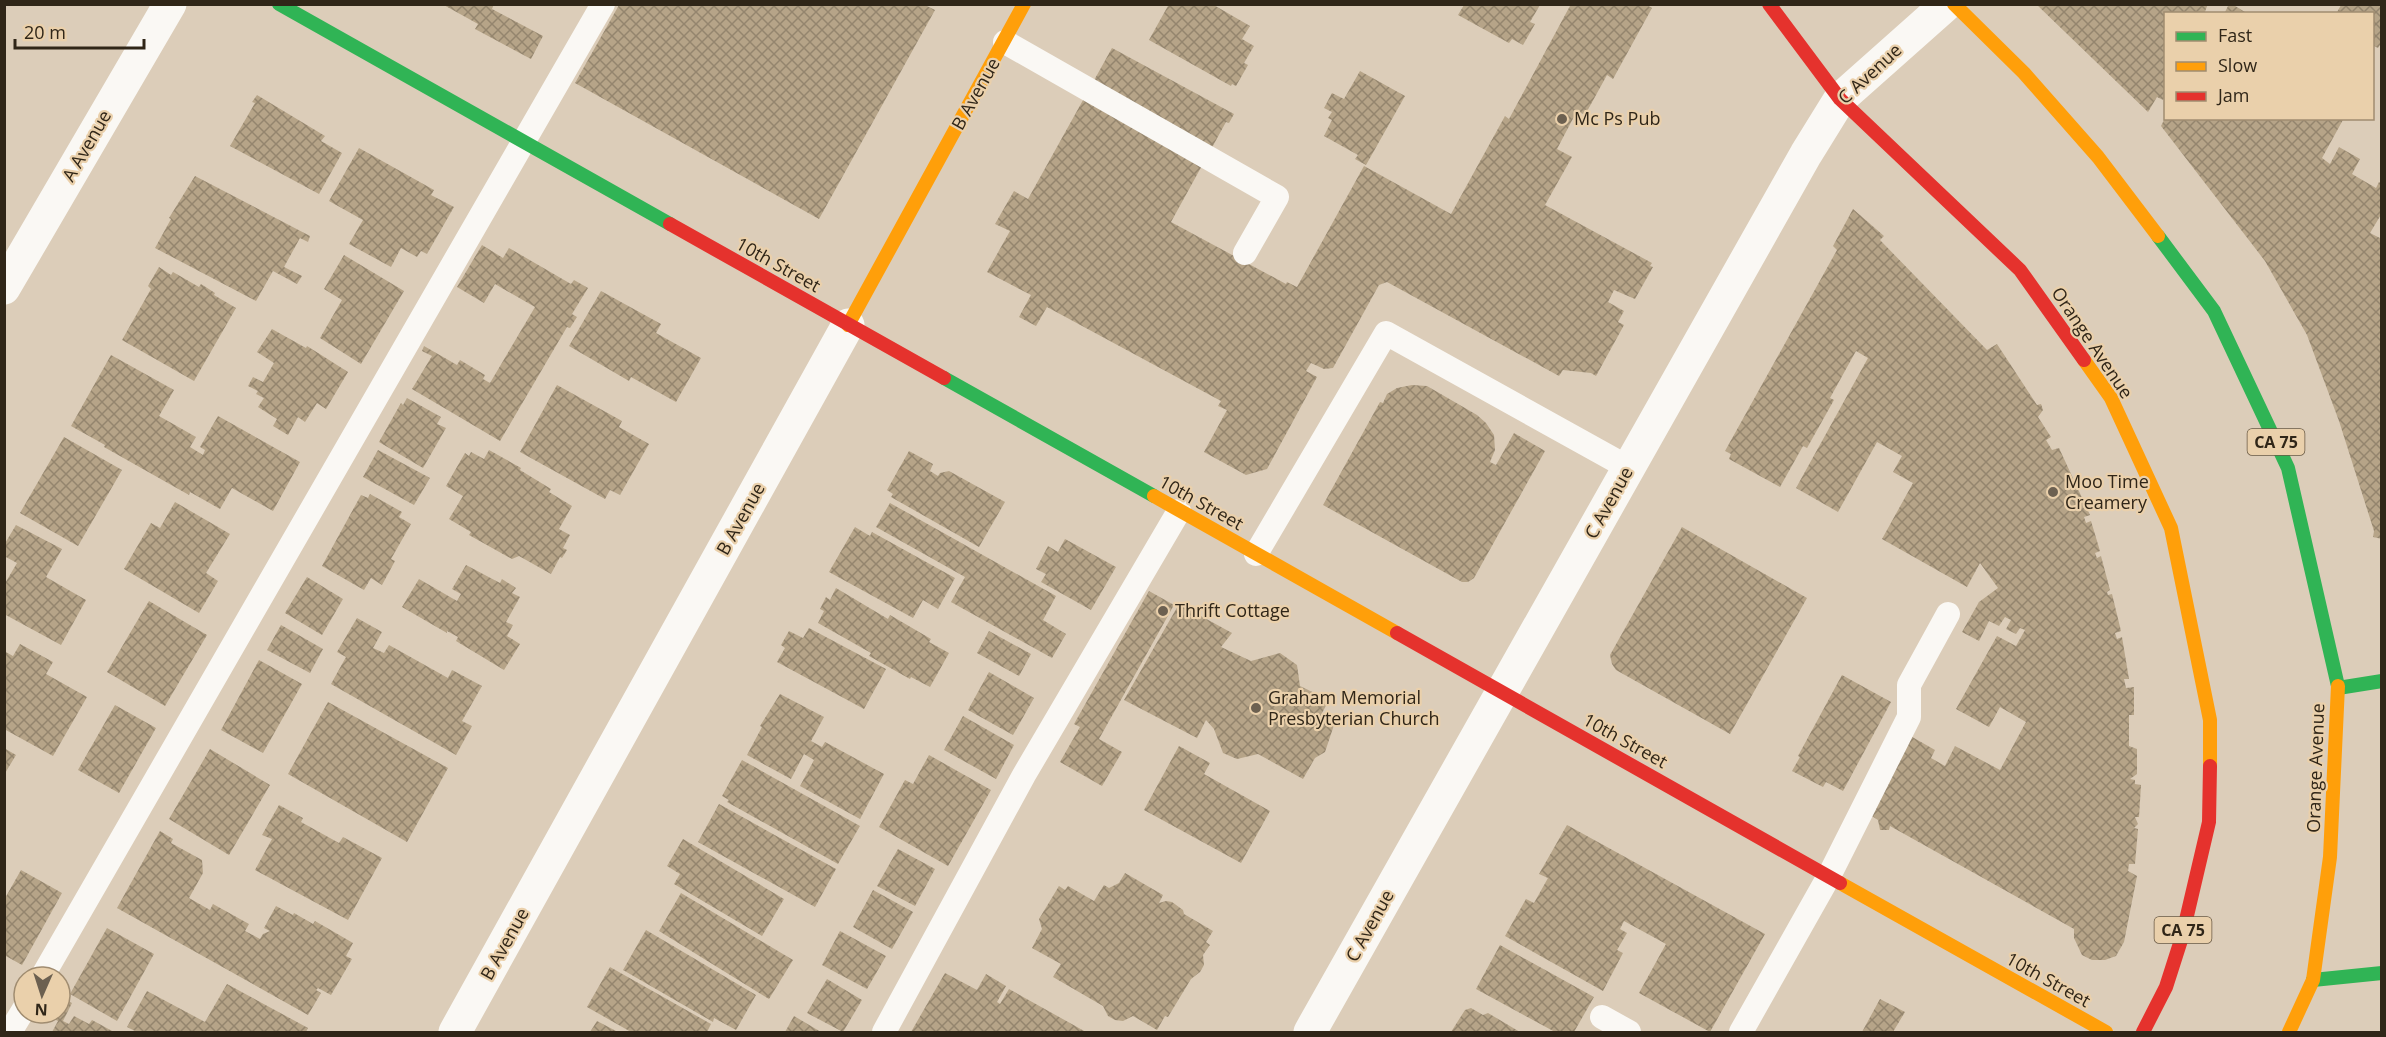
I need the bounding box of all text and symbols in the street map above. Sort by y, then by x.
scale bar [15,12,144,50]
legend [2164,12,2374,120]
text: 20 m [24,20,66,44]
text: Fast [2218,23,2252,47]
street label: C Avenue [1832,38,1906,109]
street label: B Avenue [945,53,1005,134]
text: Slow [2218,53,2257,77]
text: Jam [2216,83,2250,107]
street label: A Avenue [56,105,116,186]
place label: Mc Ps Pub [1574,106,1660,130]
marker: Mc Ps Pub [1555,112,1569,126]
street label: 10th Street [732,231,825,297]
street label: Orange Avenue [2047,282,2139,403]
road number: CA 75 [2248,429,2304,455]
street label: C Avenue [1579,462,1638,543]
street label: 10th Street [1155,469,1248,535]
place label: Moo Time Creamery [2065,469,2149,514]
street label: B Avenue [710,478,770,559]
marker: Moo Time Creamery [2046,485,2060,499]
place label: Thrift Cottage [1175,598,1290,622]
marker: Thrift Cottage [1156,604,1170,618]
place label: Graham Memorial Presbyterian Church [1268,685,1439,730]
marker: Graham Memorial Presbyterian Church [1249,701,1263,715]
street label: Orange Avenue [2301,703,2329,833]
street label: 10th Street [1579,707,1672,773]
street label: C Avenue [1340,885,1399,966]
street label: B Avenue [474,903,534,984]
road number: CA 75 [2154,917,2212,943]
street label: 10th Street [2002,946,2095,1012]
north arrow [12,965,72,1025]
text: N [34,999,48,1021]

